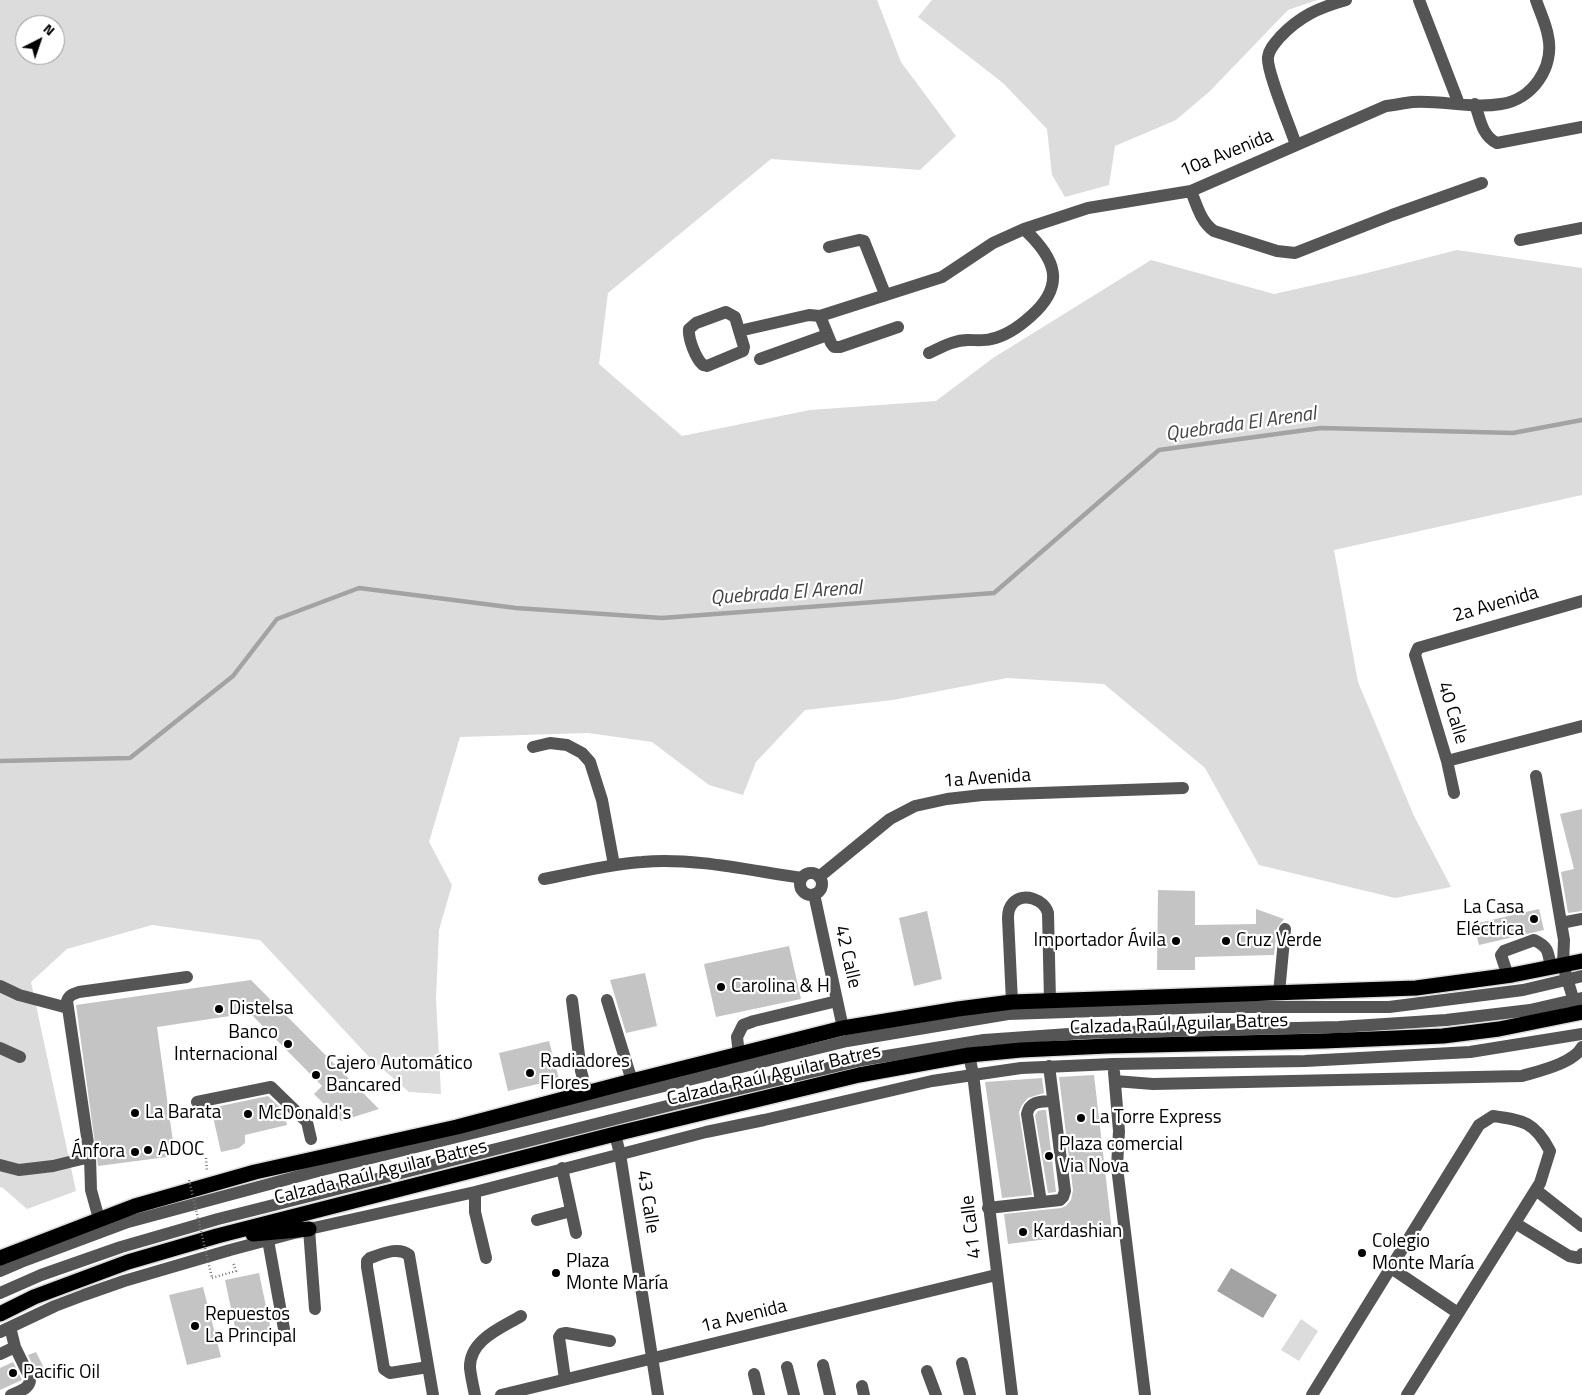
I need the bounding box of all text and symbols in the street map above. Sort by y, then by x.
north arrow [15,15,65,65]
text: N [39,18,60,40]
street label: 10a Avenida [1177,125,1277,183]
water label: Quebrada El Arenal [1164,403,1318,447]
water label: Quebrada El Arenal [710,577,862,611]
street label: 2a Avenida [1451,582,1541,628]
street label: 40 Calle [1432,679,1472,747]
street label: 1a Avenida [942,765,1032,793]
place label: La Casa Eléctrica [1456,897,1524,941]
marker: La Casa Eléctrica [1528,913,1540,925]
street label: 42 Calle [829,923,865,991]
place label: Importador Ávila [1034,930,1166,952]
place label: Cruz Verde [1236,930,1322,952]
marker: Importador Ávila [1170,935,1182,947]
marker: Cruz Verde [1220,935,1232,947]
place label: Carolina & H [731,976,830,998]
marker: Carolina & H [715,981,727,993]
place label: Distelsa [229,998,293,1020]
marker: Distelsa [213,1003,225,1015]
street label: Calzada Raúl Aguilar Batres [1069,1010,1289,1040]
place label: Banco Internacional [174,1022,278,1066]
marker: Banco Internacional [282,1038,294,1050]
street label: Calzada Raúl Aguilar Batres [665,1040,883,1112]
place label: Radiadores Flores [540,1051,630,1095]
place label: Cajero Automático Bancared [326,1053,473,1097]
marker: Radiadores Flores [524,1067,536,1079]
marker: Cajero Automático Bancared [310,1069,322,1081]
place label: La Barata [145,1102,221,1124]
place label: McDonald's [258,1103,351,1125]
marker: La Barata [129,1107,141,1119]
place label: La Torre Express [1091,1107,1222,1129]
marker: McDonald's [242,1108,254,1120]
marker: La Torre Express [1075,1112,1087,1124]
place label: Plaza comercial Via Nova [1059,1134,1183,1178]
street label: Calzada Raúl Aguilar Batres [272,1135,490,1211]
place label: ADOC [158,1139,204,1161]
place label: Ánfora [71,1141,125,1163]
marker: ADOC [142,1144,154,1156]
marker: Ánfora [129,1146,141,1158]
marker: Plaza comercial Via Nova [1043,1150,1055,1162]
street label: 43 Calle [631,1169,663,1235]
street label: 41 Calle [957,1194,987,1260]
place label: Kardashian [1033,1221,1122,1243]
marker: Kardashian [1017,1226,1029,1238]
place label: Colegio Monte María [1372,1231,1474,1275]
marker: Colegio Monte María [1356,1247,1368,1259]
place label: Plaza Monte María [566,1251,668,1295]
marker: Plaza Monte María [550,1267,562,1279]
street label: 1a Avenida [699,1295,789,1339]
place label: Repuestos La Principal [205,1304,296,1348]
marker: Repuestos La Principal [189,1320,201,1332]
place label: Pacific Oil [23,1362,100,1384]
marker: Pacific Oil [7,1367,19,1379]

